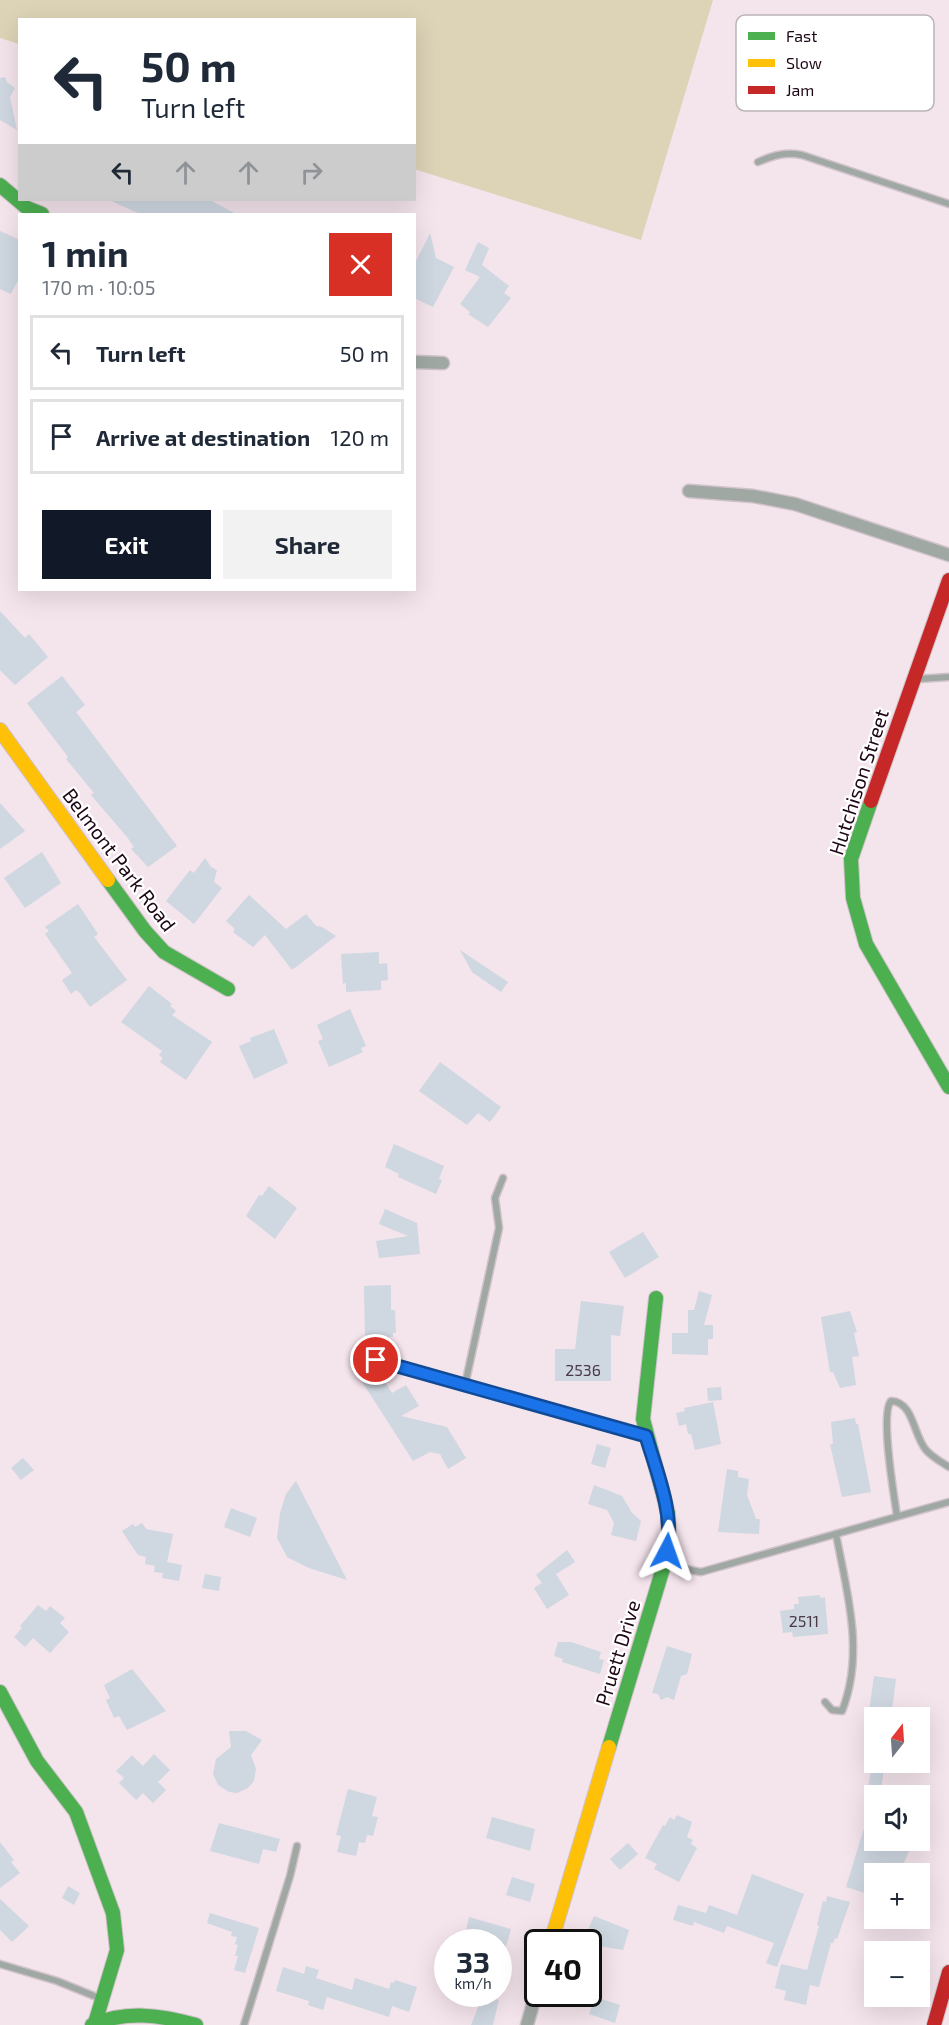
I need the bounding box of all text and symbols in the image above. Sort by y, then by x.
legend [736,15,934,111]
text: Fast [786,26,817,45]
text: 50 m [141,40,237,90]
icon: left [42,42,120,120]
text: Slow [786,53,822,72]
text: Jam [786,80,814,99]
text: Turn left [141,91,245,123]
icon: left [106,156,139,189]
icon: ahead [169,156,202,189]
icon: ahead [232,156,265,189]
icon: right [295,156,328,189]
text: 1 min [42,231,129,274]
button: close [329,233,392,296]
text: 170 m · 10:05 [42,275,155,299]
icon: left [45,336,78,369]
text: Turn left [96,340,185,366]
text: 50 m [340,340,389,366]
icon: arrive [45,420,78,453]
text: Arrive at destination [96,424,310,450]
text: 120 m [330,424,389,450]
button: Exit [42,510,211,579]
button: Share [223,510,392,579]
street label: Hutchison Street [823,705,893,858]
street label: Belmont Park Road [58,783,181,936]
pin [350,1334,401,1385]
icon: arrive [359,1343,392,1376]
house number: 2536 [565,1360,601,1379]
position arrow [635,1519,699,1583]
street label: Pruett Drive [590,1597,644,1708]
house number: 2511 [789,1611,819,1630]
north arrow [864,1707,930,1773]
map controls [864,1707,930,2007]
button: sound [864,1785,930,1851]
button: + [864,1863,930,1929]
speed limit sign: 40 [524,1929,602,2007]
button: − [864,1941,930,2007]
text: 33 [456,1943,490,1979]
text: km/h [454,1974,492,1992]

